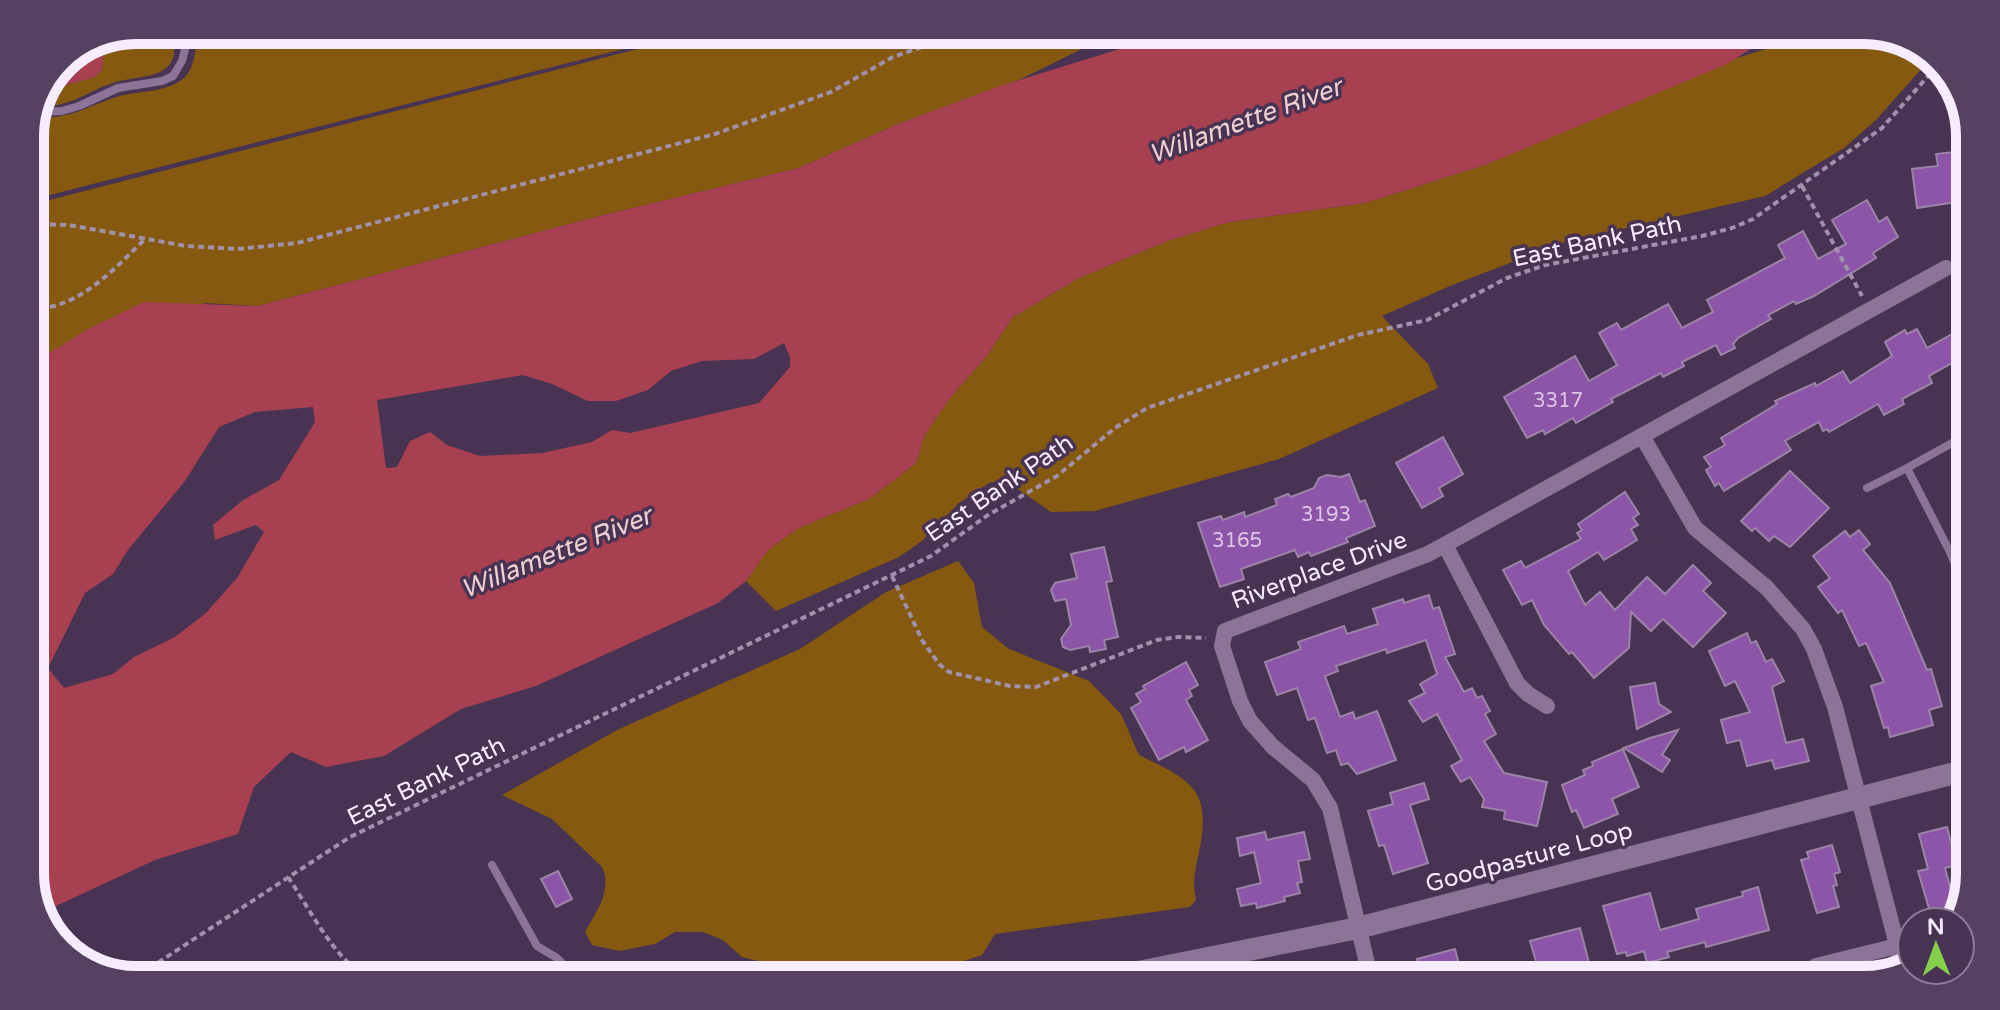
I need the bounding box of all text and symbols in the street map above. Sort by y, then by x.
water label: Willamette River [1144,70,1349,170]
street label: East Bank Path [1510,209,1684,274]
house number: 3317 [1533,389,1583,413]
street label: East Bank Path [920,428,1079,549]
water label: Willamette River [456,499,659,605]
house number: 3193 [1301,503,1351,527]
street label: Riverplace Drive [1227,525,1411,616]
house number: 3165 [1212,529,1262,553]
street label: East Bank Path [343,731,510,832]
street label: Goodpasture Loop [1422,816,1636,899]
north arrow [1896,906,1976,986]
text: N [1927,914,1945,940]

